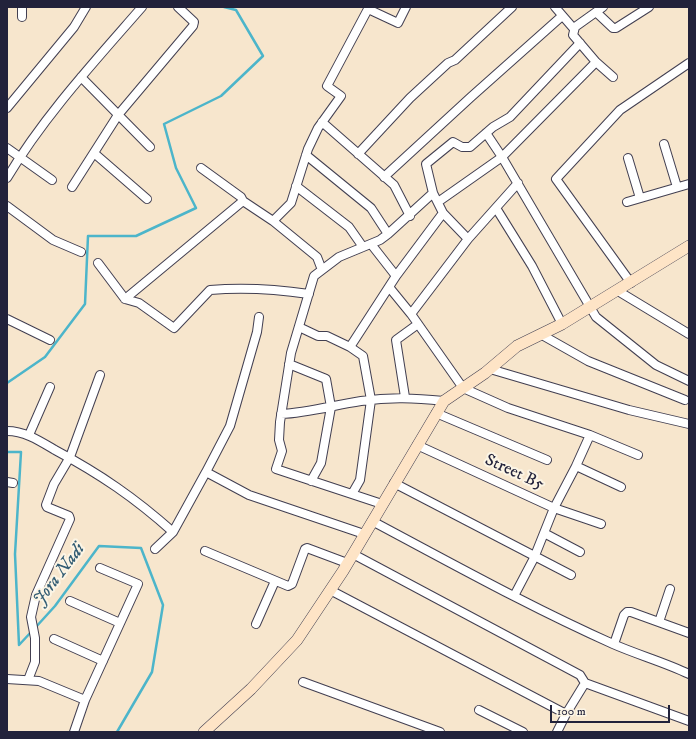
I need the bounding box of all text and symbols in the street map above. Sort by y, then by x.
street label: Street B5 [481,450,547,496]
water label: Jora Nadi [29,539,91,611]
scale bar [552,697,672,723]
text: 100 m [557,704,586,719]

